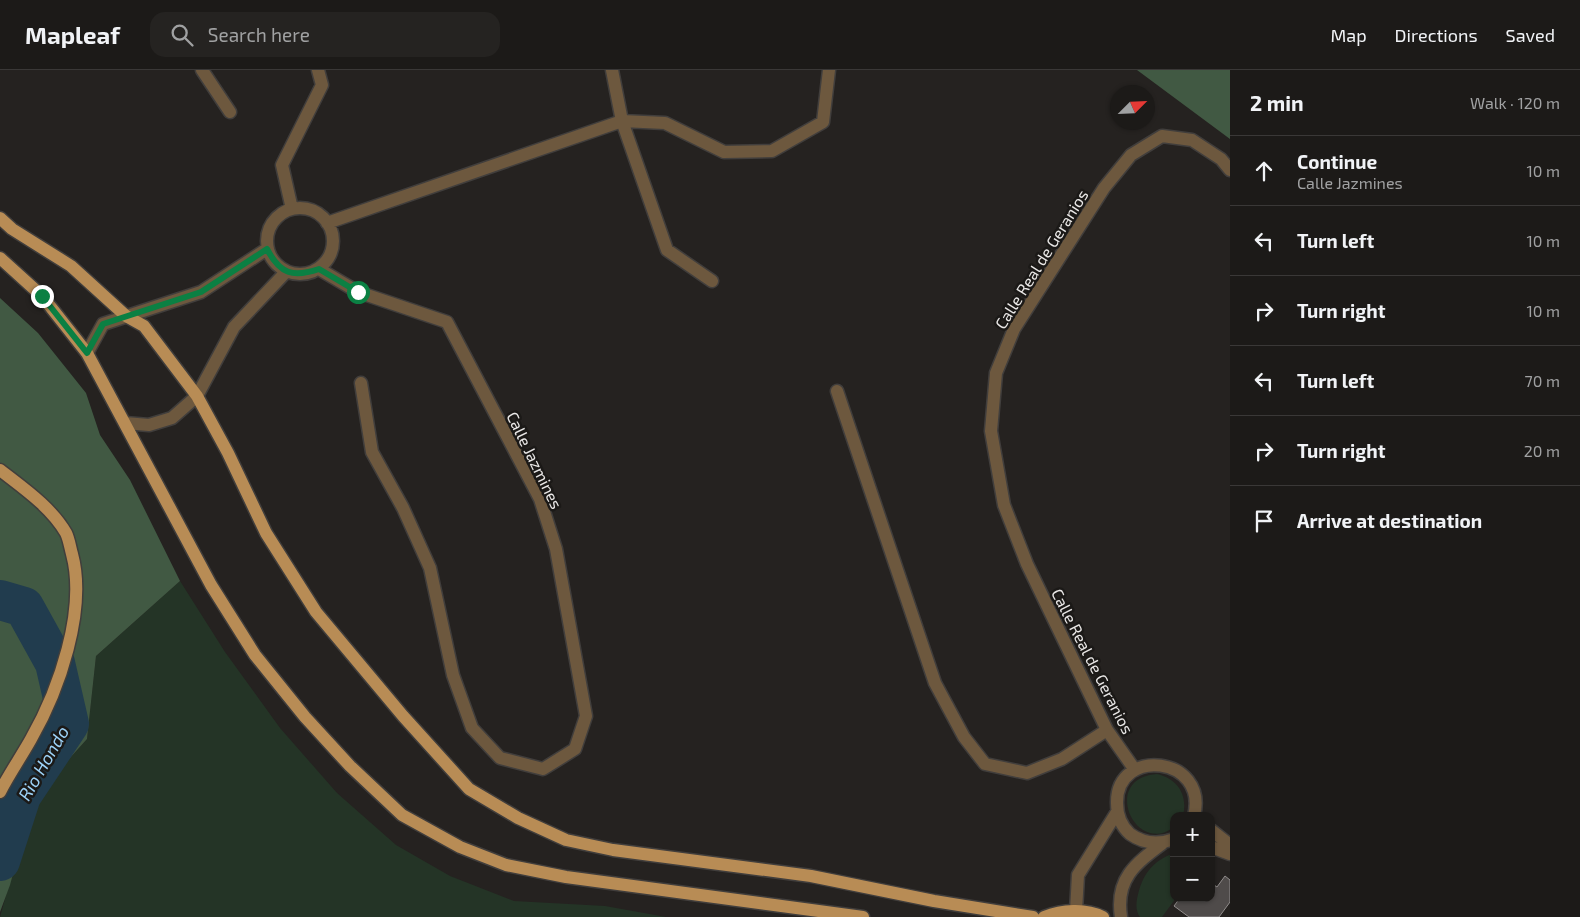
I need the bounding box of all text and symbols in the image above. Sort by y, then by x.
search box [150,12,500,57]
text: Mapleaf [25,20,120,49]
icon: search [168,21,196,49]
text: Search here [208,23,310,46]
text: Map [1330,24,1367,46]
text: Directions [1395,24,1478,46]
text: Saved [1506,24,1555,46]
north arrow [1110,85,1155,130]
text: 2 min [1250,90,1304,115]
text: Walk · 120 m [1470,93,1560,112]
text: Continue [1297,150,1377,173]
icon: ahead [1250,157,1278,185]
text: 10 m [1526,161,1560,180]
text: Calle Jazmines [1297,173,1403,192]
street label: Calle Real de Geranios [990,186,1092,332]
icon: left [1250,227,1278,255]
text: Turn left [1297,229,1374,252]
text: 10 m [1526,231,1560,250]
route start [347,281,370,304]
route end [31,285,54,308]
icon: right [1250,297,1278,325]
text: Turn right [1297,299,1385,322]
text: 10 m [1526,301,1560,320]
icon: left [1250,367,1278,395]
text: Turn left [1297,369,1374,392]
text: 70 m [1525,371,1560,390]
street label: Calle Jazmines [503,408,567,512]
icon: right [1250,437,1278,465]
text: Turn right [1297,439,1385,462]
text: 20 m [1524,441,1560,460]
icon: arrive [1250,507,1278,535]
text: Arrive at destination [1297,509,1482,532]
street label: Calle Real de Geranios [1048,585,1138,737]
water label: Rio Hondo [13,722,73,804]
map controls [1170,812,1215,902]
button: + [1170,812,1215,857]
button: − [1170,857,1215,902]

